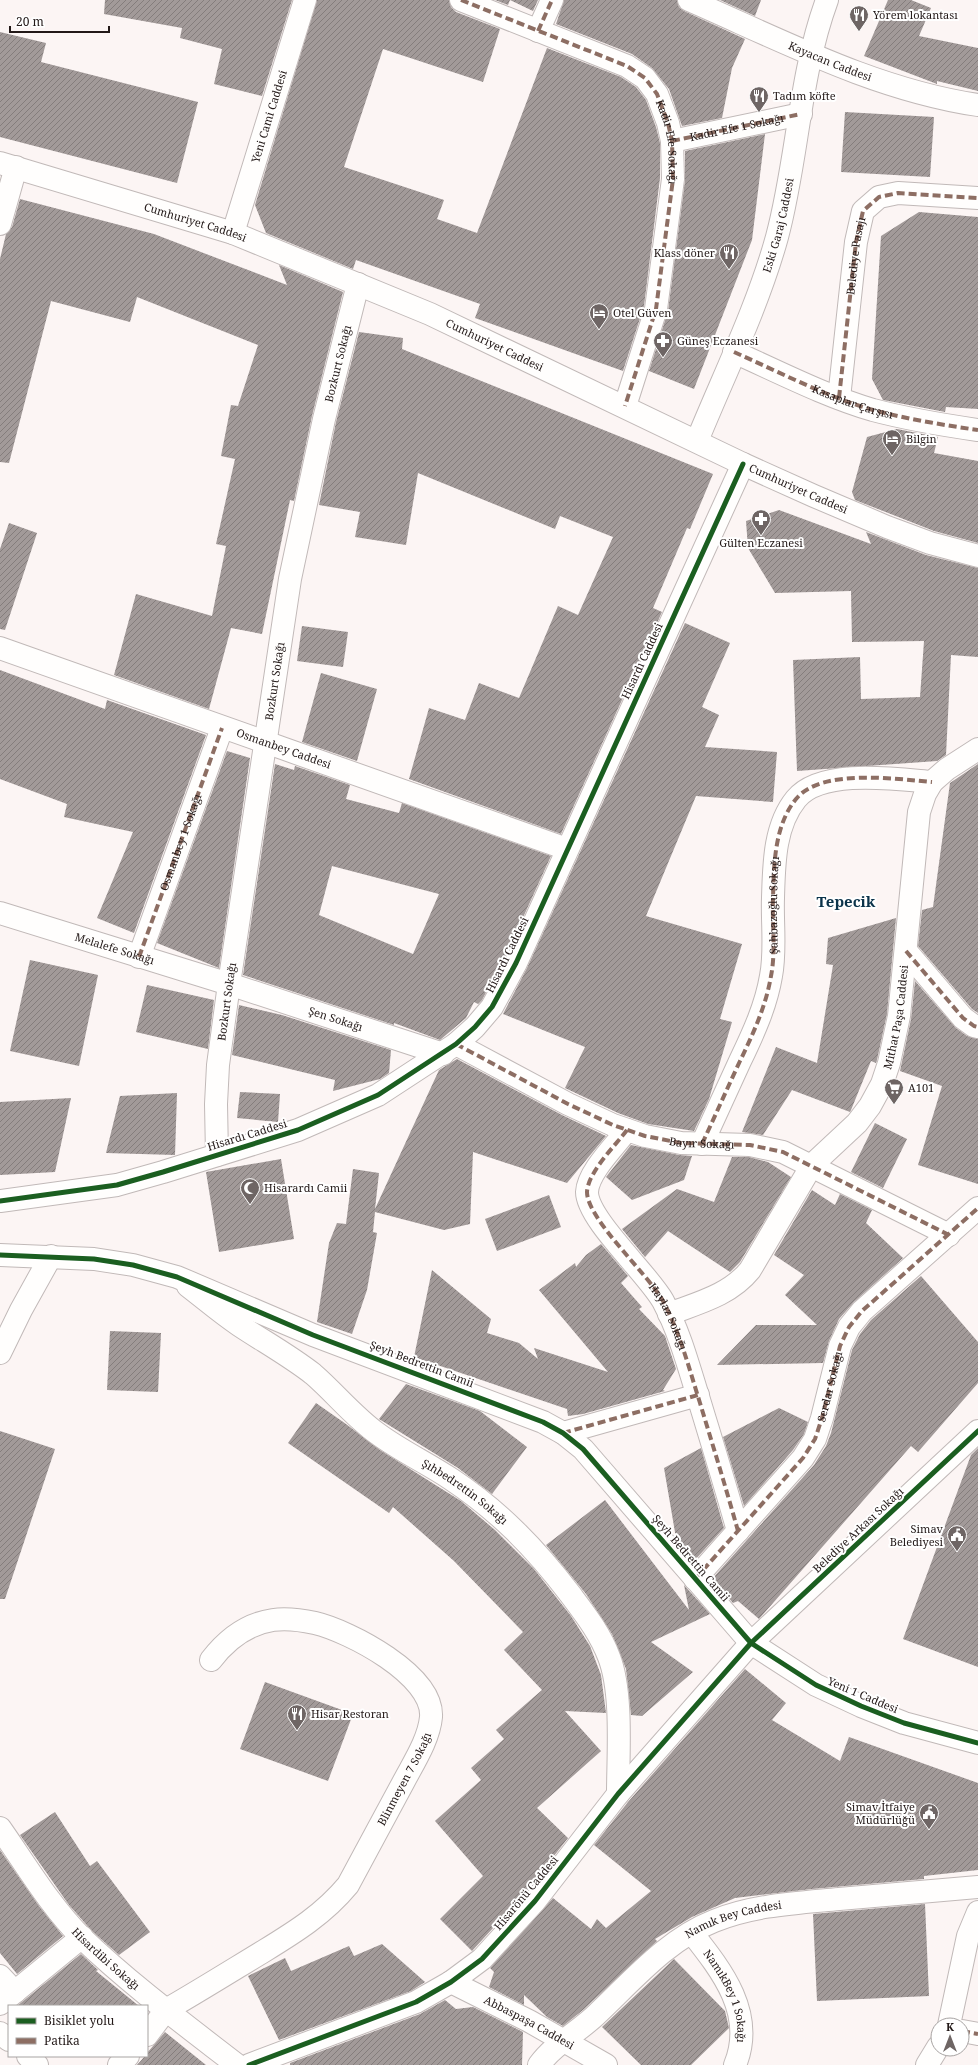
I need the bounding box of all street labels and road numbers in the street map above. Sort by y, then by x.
street label: Kayacan Caddesi [786,37,874,84]
street label: Yeni Cami Caddesi [247,68,290,165]
street label: Kadir Efe Sokağı [653,97,681,186]
street label: Kadir Efe 1 Sokağı [688,110,785,144]
street label: Eski Garaj Caddesi [759,176,797,274]
street label: Cumhuriyet Caddesi [142,199,249,245]
street label: Belediye Pasajı [842,215,869,296]
street label: Cumhuriyet Caddesi [444,315,547,375]
street label: Bozkurt Sokağı [321,323,354,404]
street label: Kasaplar Çarşısı [810,380,895,422]
street label: Cumhuriyet Caddesi [747,460,851,517]
street label: Hisardı Caddesi [617,620,666,701]
street label: Bozkurt Sokağı [261,641,287,721]
street label: Osmanbey Caddesi [234,725,334,772]
street label: Osmanbey 1 Sokağı [156,791,205,893]
street label: Şahbazoğlu Sokağı [765,855,782,954]
street label: Hisardı Caddesi [482,914,532,995]
street label: Melalefe Sokağı [73,929,157,968]
street label: Bozkurt Sokağı [213,961,239,1042]
street label: Mithat Paşa Caddesi [879,964,911,1071]
street label: Şen Sokağı [307,1003,365,1034]
street label: Hisardı Caddesi [205,1115,289,1154]
street label: Bayır Sokağı [668,1133,735,1152]
street label: Haylaz Sokağı [646,1279,691,1352]
street label: Şeyh Bedrettin Camii [368,1337,477,1390]
street label: Serdar Sokağı [813,1349,846,1424]
street label: Şıhbedrettin Sokağı [420,1455,512,1528]
street label: Belediye Arkası Sokağı [809,1483,907,1576]
street label: Şeyh Bedrettin Camii [649,1511,734,1605]
street label: Yeni 1 Caddesi [825,1673,901,1716]
street label: Blinmeyen 7 Sokağı [373,1730,434,1828]
street label: Hisarönü Caddesi [490,1852,561,1933]
street label: Namık Bey Caddesi [682,1897,783,1941]
street label: Hisardibi Sokağı [69,1924,144,1993]
street label: NamıkBey 1 Sokağı [700,1946,750,2044]
street label: Abbaspaşa Caddesi [482,1992,578,2053]

